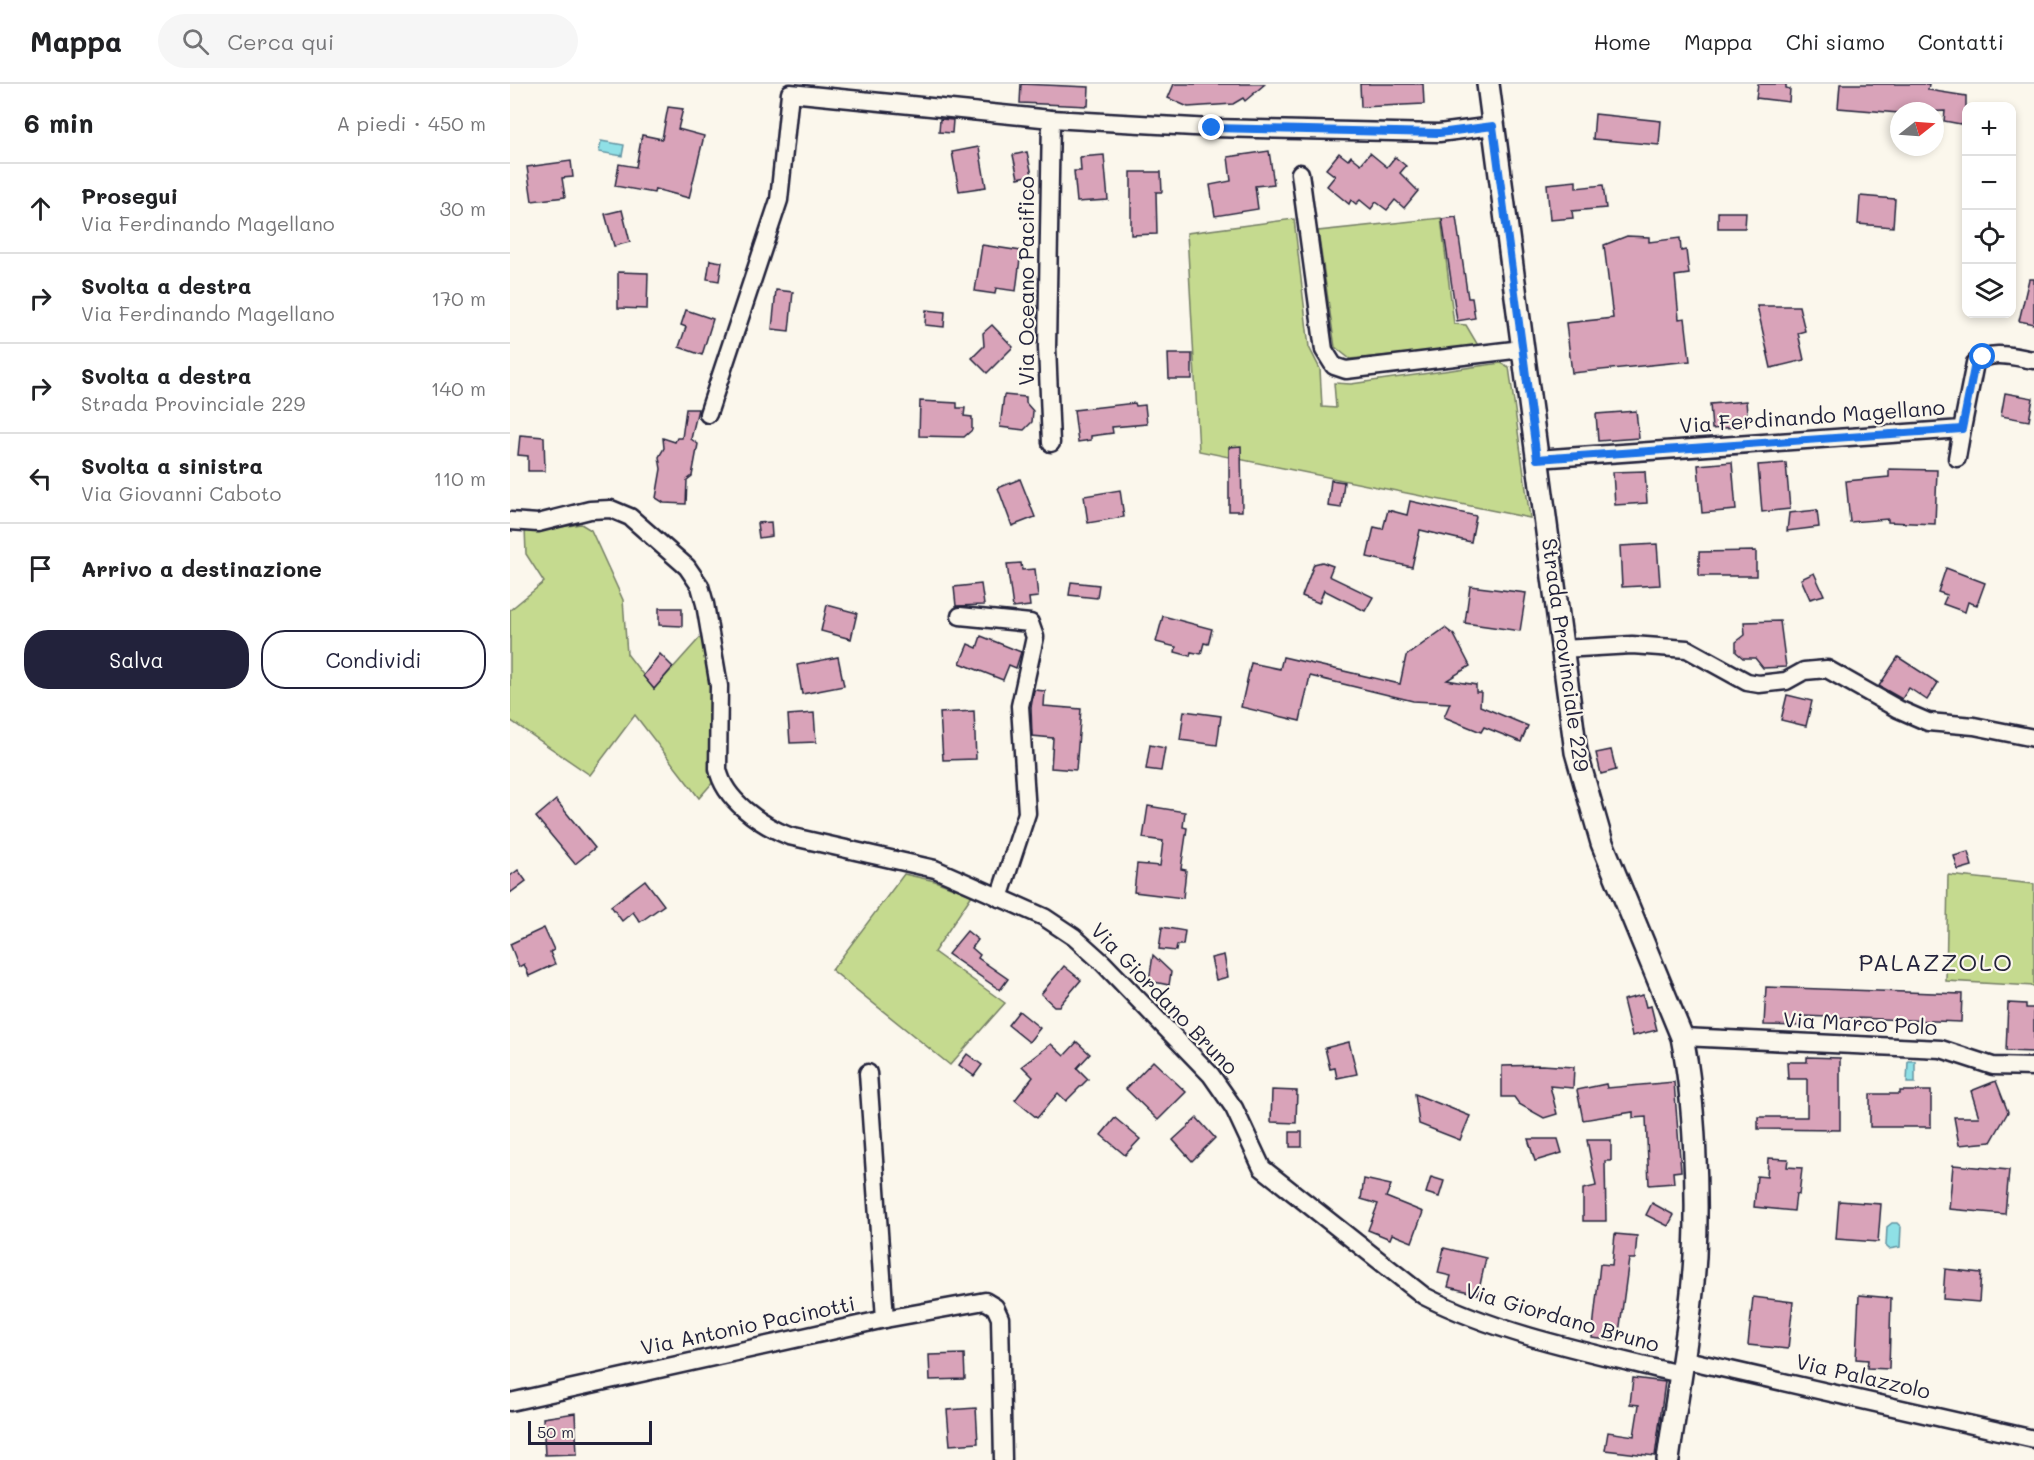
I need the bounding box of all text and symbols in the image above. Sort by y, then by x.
search box [158,14,578,68]
text: Mappa [30,23,122,59]
icon: search [179,25,212,58]
text: Cerca qui [227,27,334,56]
text: Home [1594,28,1651,55]
text: Mappa [1684,28,1753,55]
text: Chi siamo [1786,28,1885,55]
text: Contatti [1918,28,2004,55]
north arrow [1890,102,1944,156]
map controls [1962,102,2016,318]
button: + [1962,102,2016,156]
text: 6 min [24,106,93,140]
text: A piedi · 450 m [337,110,486,136]
route end [1198,114,1224,140]
button: − [1962,156,2016,210]
street label: Via Oceano Pacifico [1012,176,1039,386]
text: Prosegui [81,181,178,210]
icon: ahead [24,192,57,225]
text: 30 m [440,195,486,221]
text: Via Ferdinando Magellano [81,210,335,236]
button: locate [1962,210,2016,264]
button: layers [1962,264,2016,318]
text: Svolta a destra [81,271,251,300]
icon: right [24,282,57,315]
text: 170 m [431,285,486,311]
text: Via Ferdinando Magellano [81,300,335,326]
route start [1969,343,1995,369]
text: Svolta a destra [81,361,251,390]
icon: right [24,372,57,405]
text: 140 m [431,375,486,401]
text: Strada Provinciale 229 [81,390,305,416]
street label: Via Ferdinando Magellano [1678,393,1946,438]
text: Svolta a sinistra [81,451,263,480]
icon: left [24,462,57,495]
text: 110 m [433,465,486,491]
text: Via Giovanni Caboto [81,480,281,506]
street label: Strada Provinciale 229 [1537,536,1596,773]
icon: arrive [24,552,57,585]
text: Arrivo a destinazione [81,554,322,583]
button: Salva [24,630,249,689]
button: Condividi [261,630,486,689]
street label: Via Giordano Bruno [1086,916,1245,1080]
district label: PALAZZOLO [1858,946,2014,977]
street label: Via Marco Polo [1782,1005,1938,1040]
street label: Via Giordano Bruno [1462,1276,1663,1357]
street label: Via Antonio Pacinotti [638,1289,857,1360]
street label: Via Palazzolo [1793,1347,1933,1404]
scale bar [528,1418,652,1446]
text: 50 m [537,1421,574,1442]

